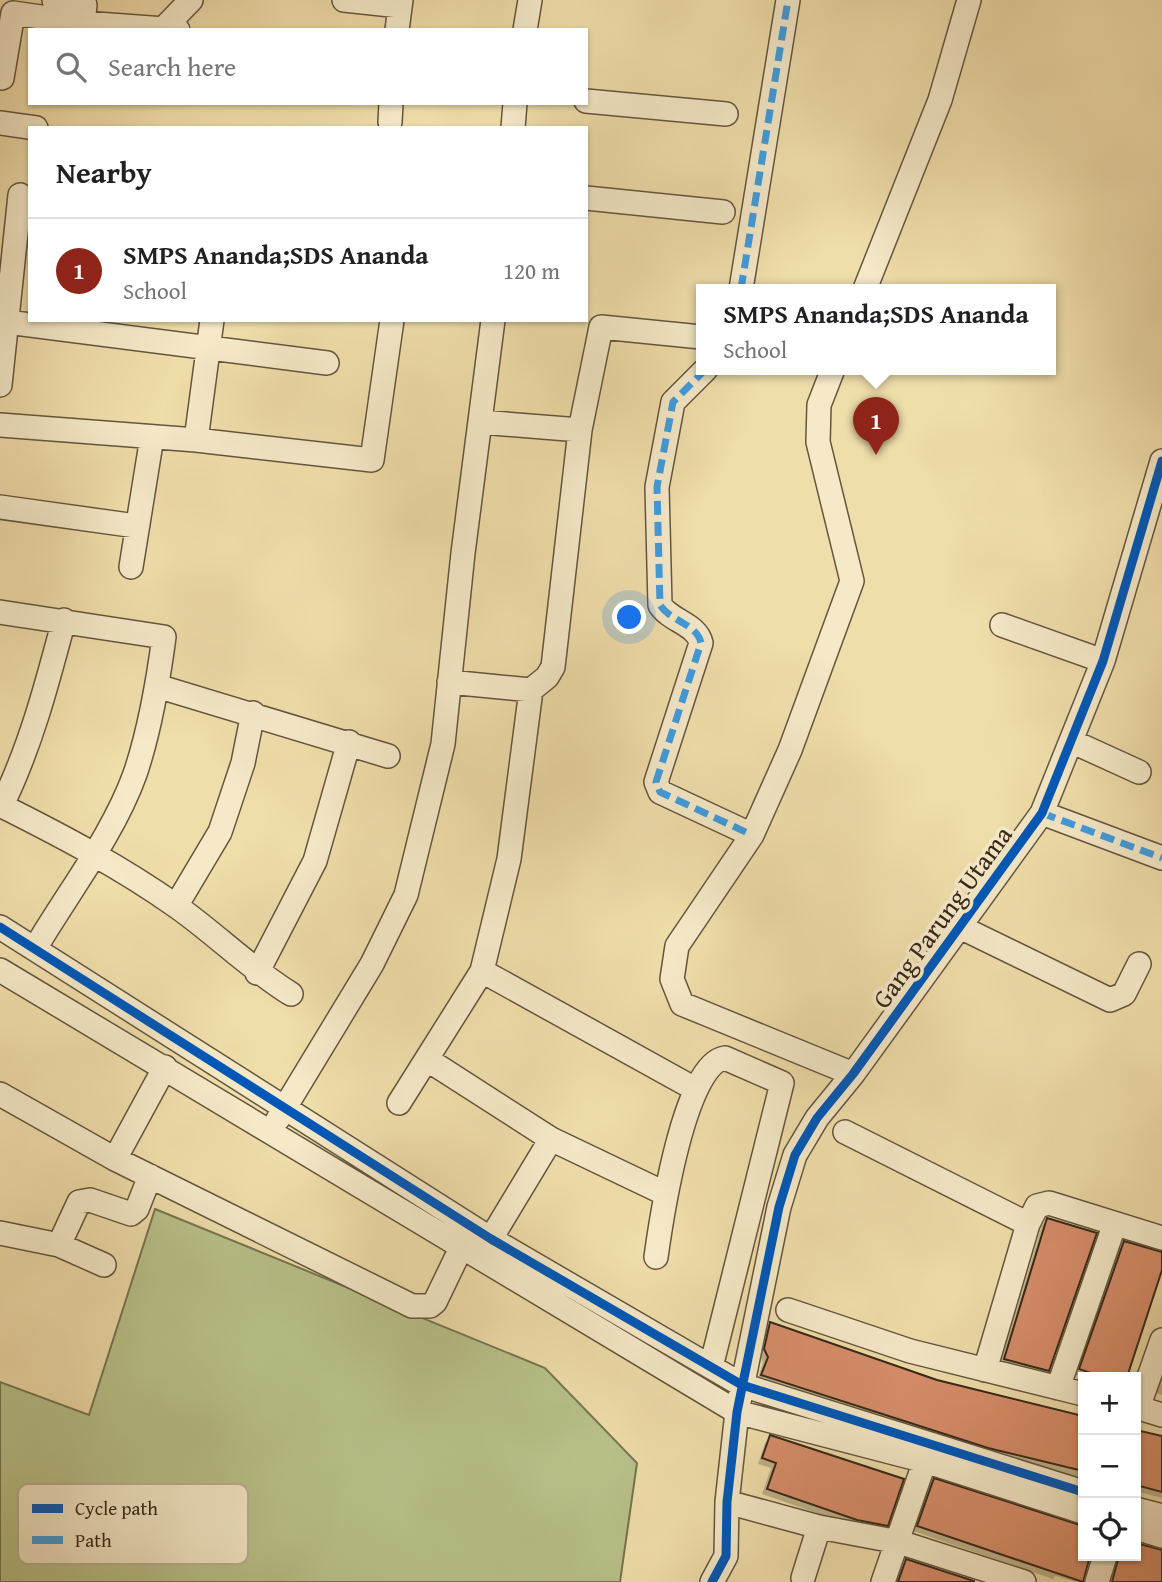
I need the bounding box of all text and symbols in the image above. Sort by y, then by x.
search box [28,28,588,105]
text: Search here [108,47,236,86]
icon: search [52,48,90,86]
text: Nearby [56,150,152,194]
text: SMPS Ananda;SDS Ananda [123,235,429,274]
text: 1 [73,254,85,287]
text: 120 m [503,254,560,287]
text: School [123,274,187,307]
popup [696,284,1056,375]
text: SMPS Ananda;SDS Ananda [723,294,1029,333]
text: School [723,333,787,366]
pin: 1 [853,397,899,455]
your location [612,600,646,634]
street label: Gang Parung Utama [862,817,1022,1016]
map controls [1078,1372,1141,1561]
button: + [1078,1372,1141,1435]
button: − [1078,1435,1141,1498]
legend [18,1484,248,1564]
text: Cycle path [75,1494,158,1522]
button: locate [1078,1498,1141,1561]
text: Path [75,1526,112,1554]

